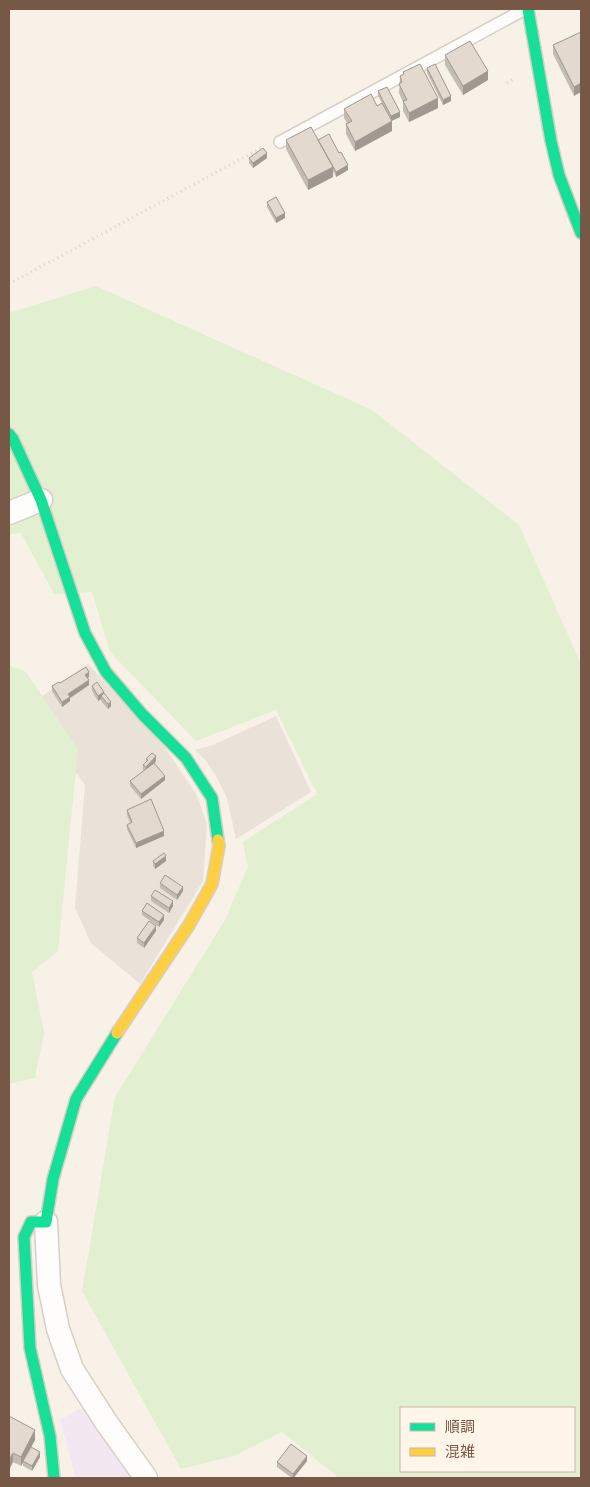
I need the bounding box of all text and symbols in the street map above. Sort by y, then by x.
legend [400,1407,575,1472]
text: 順調 [445,1417,475,1436]
text: 混雑 [445,1442,475,1461]

